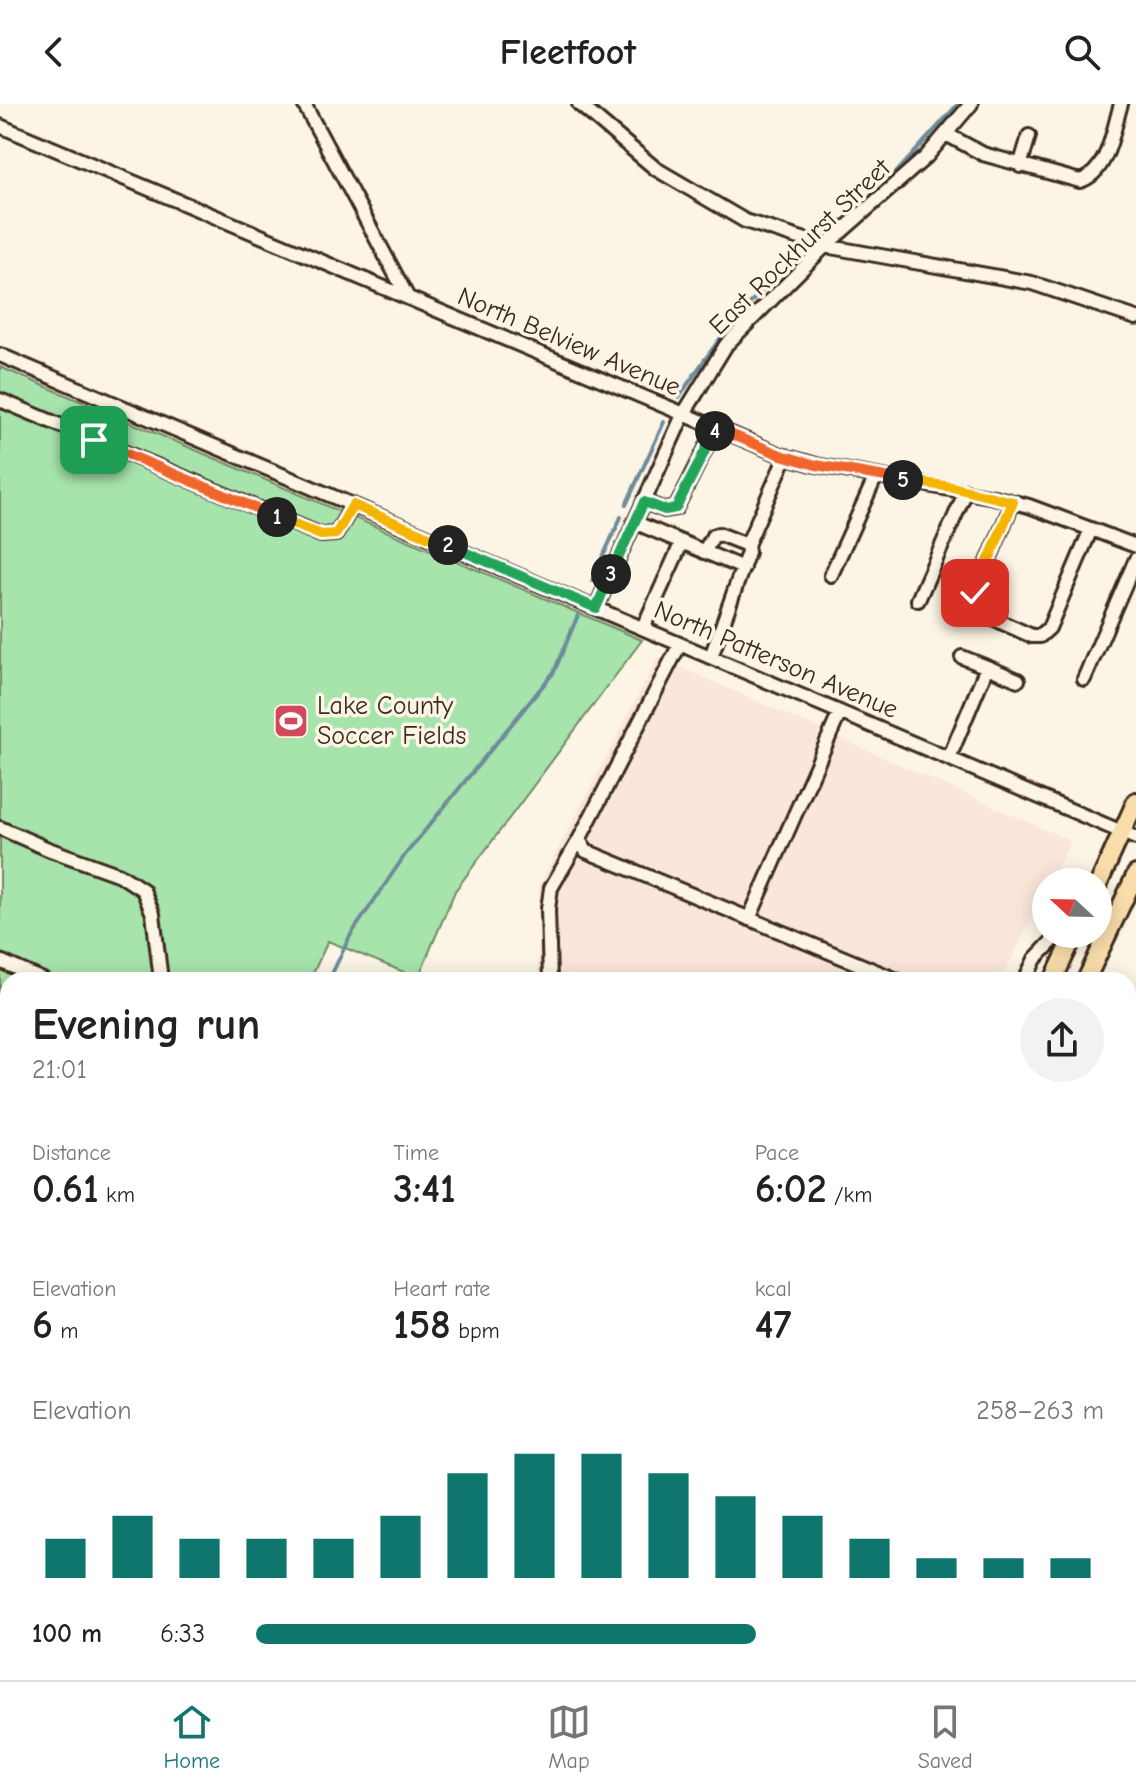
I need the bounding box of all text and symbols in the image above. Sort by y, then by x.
icon: back [32,30,76,74]
icon: search [1060,30,1104,74]
text: Fleetfoot [500,32,636,73]
street label: East Rockhurst Street [703,152,898,341]
street label: North Belview Avenue [453,281,685,403]
pin [60,406,128,474]
pin: 4 [695,411,735,451]
icon: arrive [72,418,116,462]
text: 4 [710,418,720,444]
pin: 5 [883,460,923,500]
text: 5 [897,467,909,493]
pin: 1 [257,497,297,537]
text: 1 [273,504,281,530]
pin: 2 [428,525,468,565]
text: 2 [443,532,453,558]
pin: 3 [591,554,631,594]
pin [941,559,1009,627]
text: 3 [606,561,616,587]
icon: check [953,571,997,615]
street label: North Patterson Avenue [649,595,903,725]
place label: Lake County Soccer Fields [317,691,466,751]
sports icon: Lake County Soccer Fields [272,702,310,740]
north arrow [1032,868,1112,948]
map controls [1032,868,1112,948]
button: share [1020,998,1104,1082]
text: Evening run [32,999,260,1050]
text: 21:01 [32,1055,87,1085]
text: Distance [32,1140,111,1166]
text: Time [393,1140,439,1166]
text: Pace [755,1140,799,1166]
text: 0.61 [32,1166,99,1212]
text: 3:41 [393,1166,456,1212]
text: 6:02 [755,1166,827,1212]
text: km [99,1182,135,1208]
text: /km [827,1182,872,1208]
text: Elevation [32,1276,116,1302]
text: Heart rate [393,1276,490,1302]
text: kcal [755,1276,792,1302]
text: 6 [32,1302,53,1348]
text: 158 [393,1302,451,1348]
text: 47 [755,1302,791,1348]
text: m [53,1318,78,1344]
text: bpm [451,1318,500,1344]
text: Elevation [32,1396,132,1426]
text: 258–263 m [976,1396,1104,1426]
text: 100 m [32,1619,102,1649]
text: 6:33 [160,1619,205,1649]
tab: Home [163,1700,220,1774]
tab: Map [547,1700,591,1774]
tab: Saved [918,1700,973,1774]

